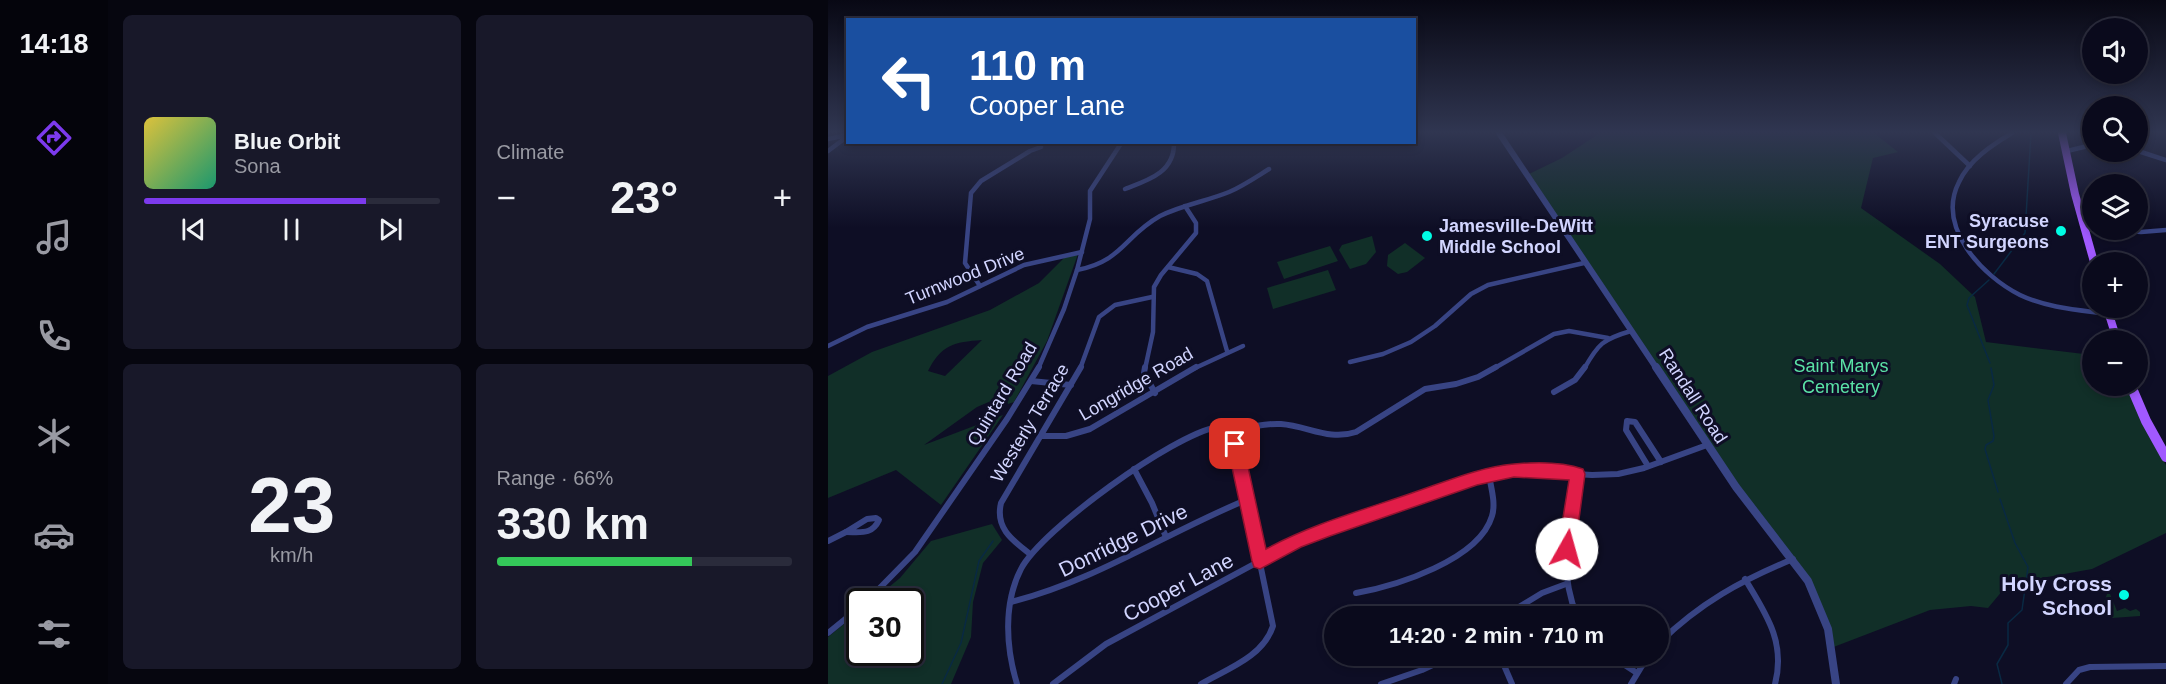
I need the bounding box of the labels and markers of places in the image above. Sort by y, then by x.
place label: Syracuse ENT Surgeons [1925,211,2049,252]
place label: Jamesville-DeWitt Middle School [1439,216,1593,257]
marker: Syracuse ENT Surgeons [2054,224,2068,238]
marker: Jamesville-DeWitt Middle School [1420,229,1434,243]
pin [1209,418,1260,469]
place label: Holy Cross School [2001,572,2112,619]
marker: Holy Cross School [2117,588,2131,602]

